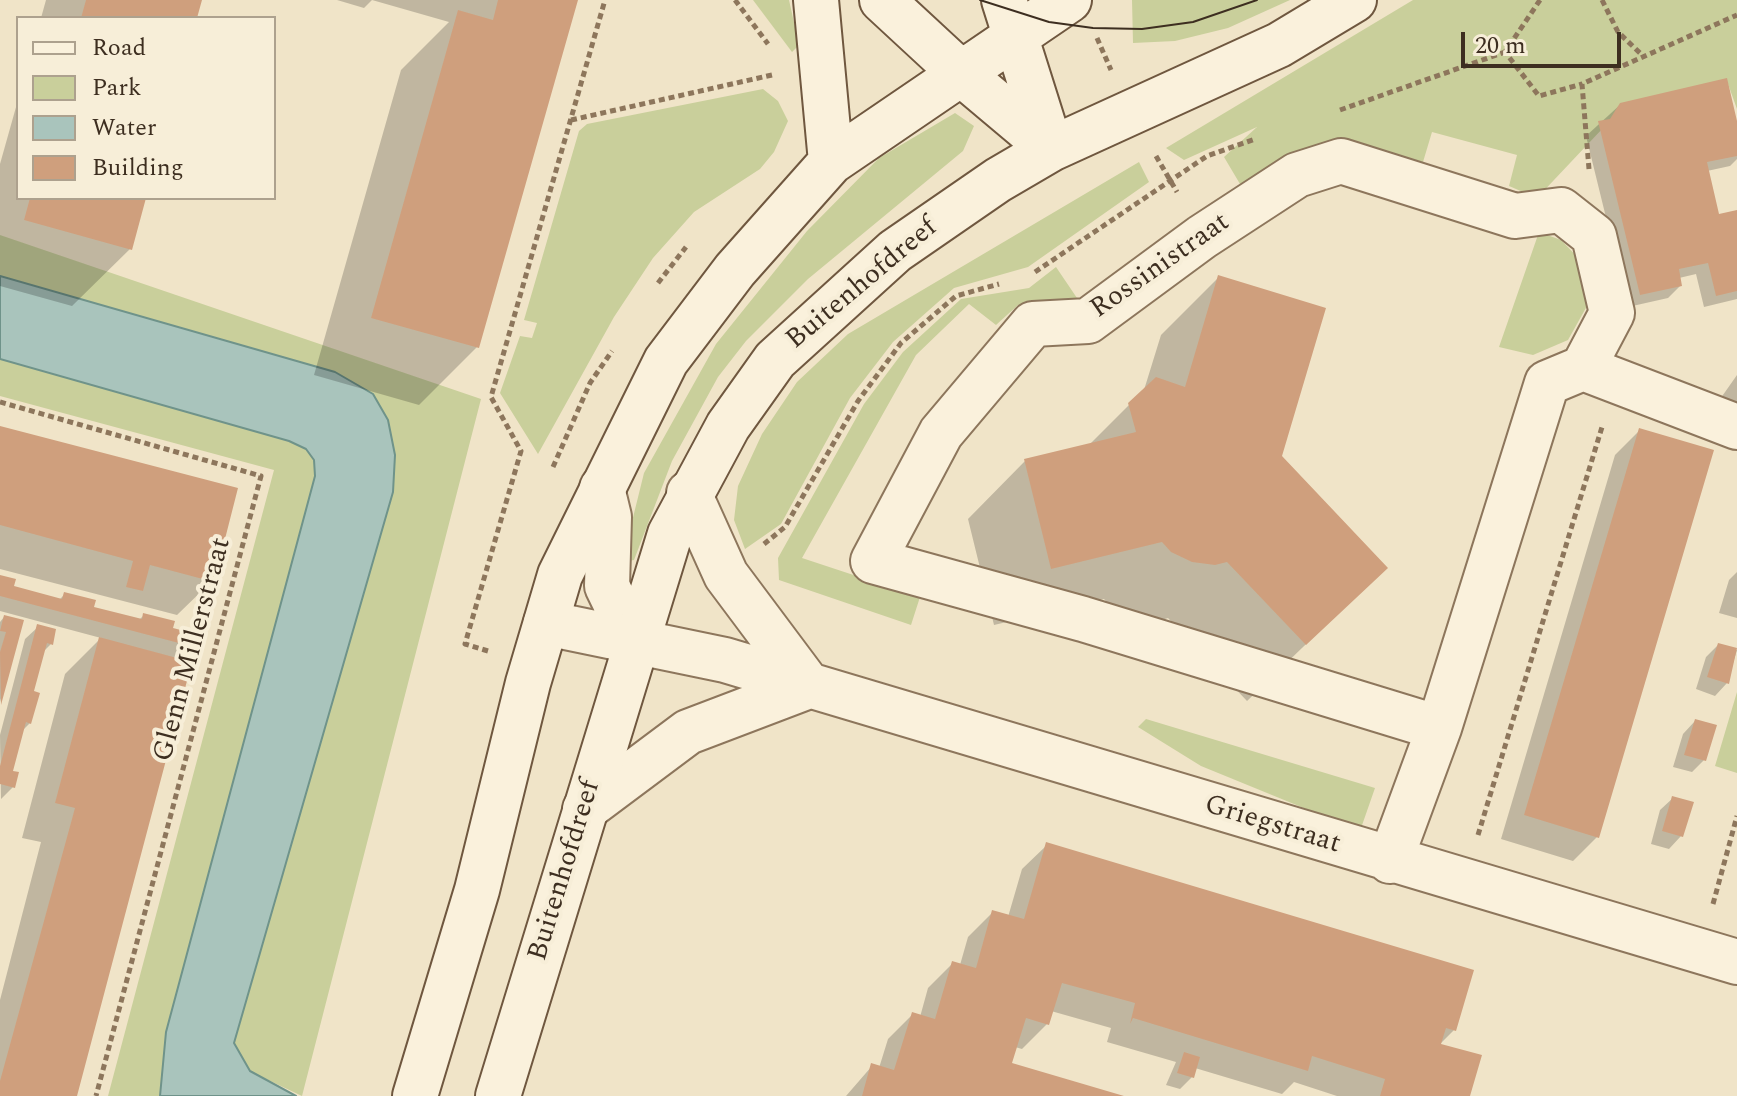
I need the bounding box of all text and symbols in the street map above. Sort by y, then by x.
legend [16,16,276,200]
scale bar [1465,16,1625,66]
text: 20 m [1475,28,1526,64]
text: Road [92,30,146,66]
text: Park [92,70,142,106]
text: Water [92,110,156,146]
text: Building [92,150,184,186]
street label: Rossinistraat [1085,207,1237,327]
street label: Buitenhofdreef [781,212,945,358]
street label: Glenn Millerstraat [148,534,240,766]
street label: Buitenhofdreef [523,777,609,965]
street label: Griegstraat [1200,789,1344,863]

